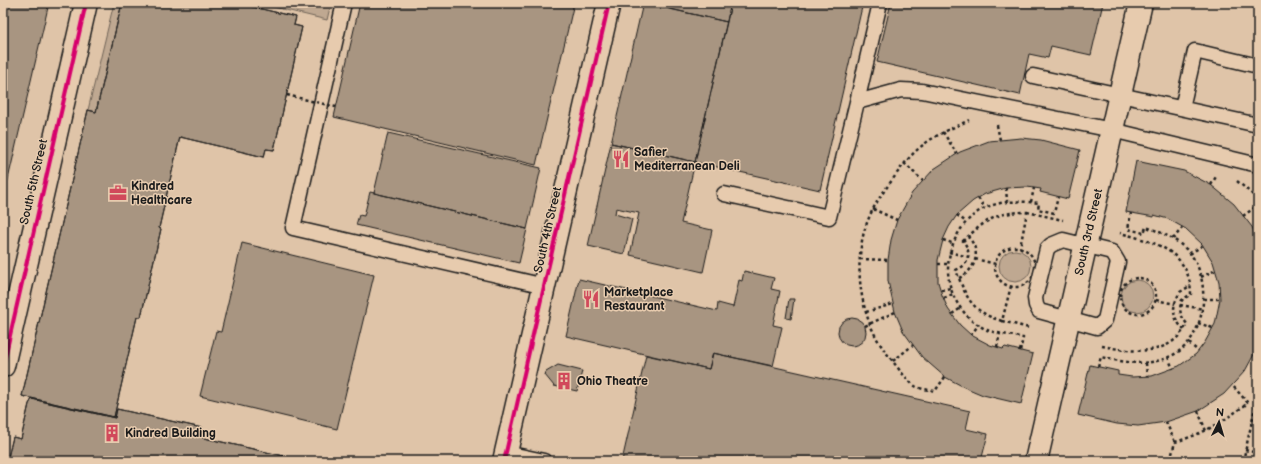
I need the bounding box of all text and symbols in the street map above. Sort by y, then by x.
street label: South 5th Street [17,137,51,226]
place label: Safier Mediterranean Deli [634,145,740,174]
restaurant icon: Safier Mediterranean Deli [611,149,631,169]
place label: Kindred Healthcare [131,179,192,208]
office icon: Kindred Healthcare [108,183,128,203]
street label: South 4th Street [531,185,565,274]
street label: South 3rd Street [1072,187,1106,277]
place label: Marketplace Restaurant [604,285,673,314]
restaurant icon: Marketplace Restaurant [581,289,601,309]
building icon: Ohio Theatre [554,371,574,391]
place label: Ohio Theatre [577,374,648,389]
north arrow [1199,402,1239,442]
text: N [1215,406,1225,419]
building icon: Kindred Building [102,423,122,443]
place label: Kindred Building [125,426,216,441]

